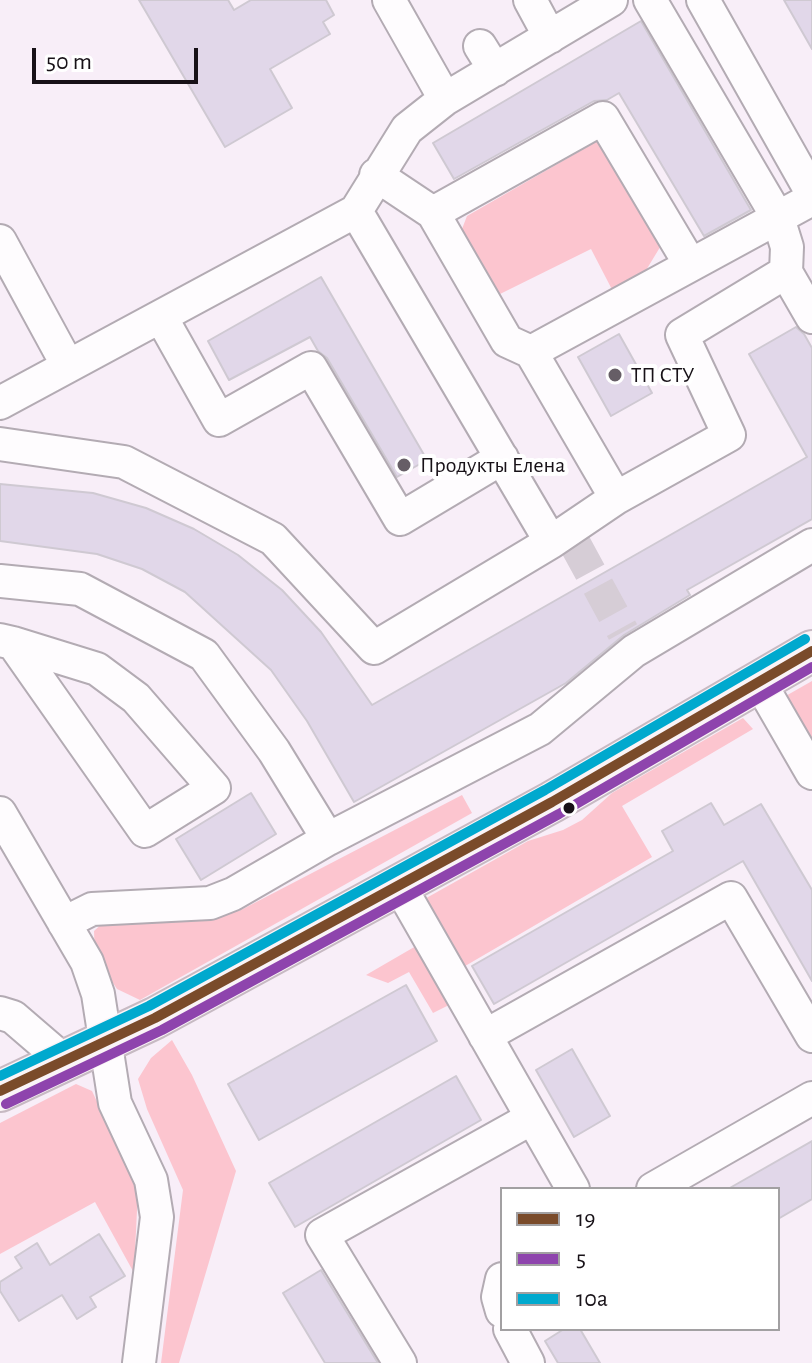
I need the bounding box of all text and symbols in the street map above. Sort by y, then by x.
scale bar [36,32,202,82]
text: 50 m [46,50,92,74]
place label: ТП СТУ [631,362,694,388]
marker: ТП СТУ [606,366,624,384]
place label: Продукты Елена [420,452,565,478]
marker: Продукты Елена [395,456,413,474]
unlabelled marker [561,800,577,816]
legend [500,1187,780,1331]
text: 19 [576,1207,596,1231]
text: 5 [576,1247,586,1271]
text: 10а [576,1287,608,1311]

